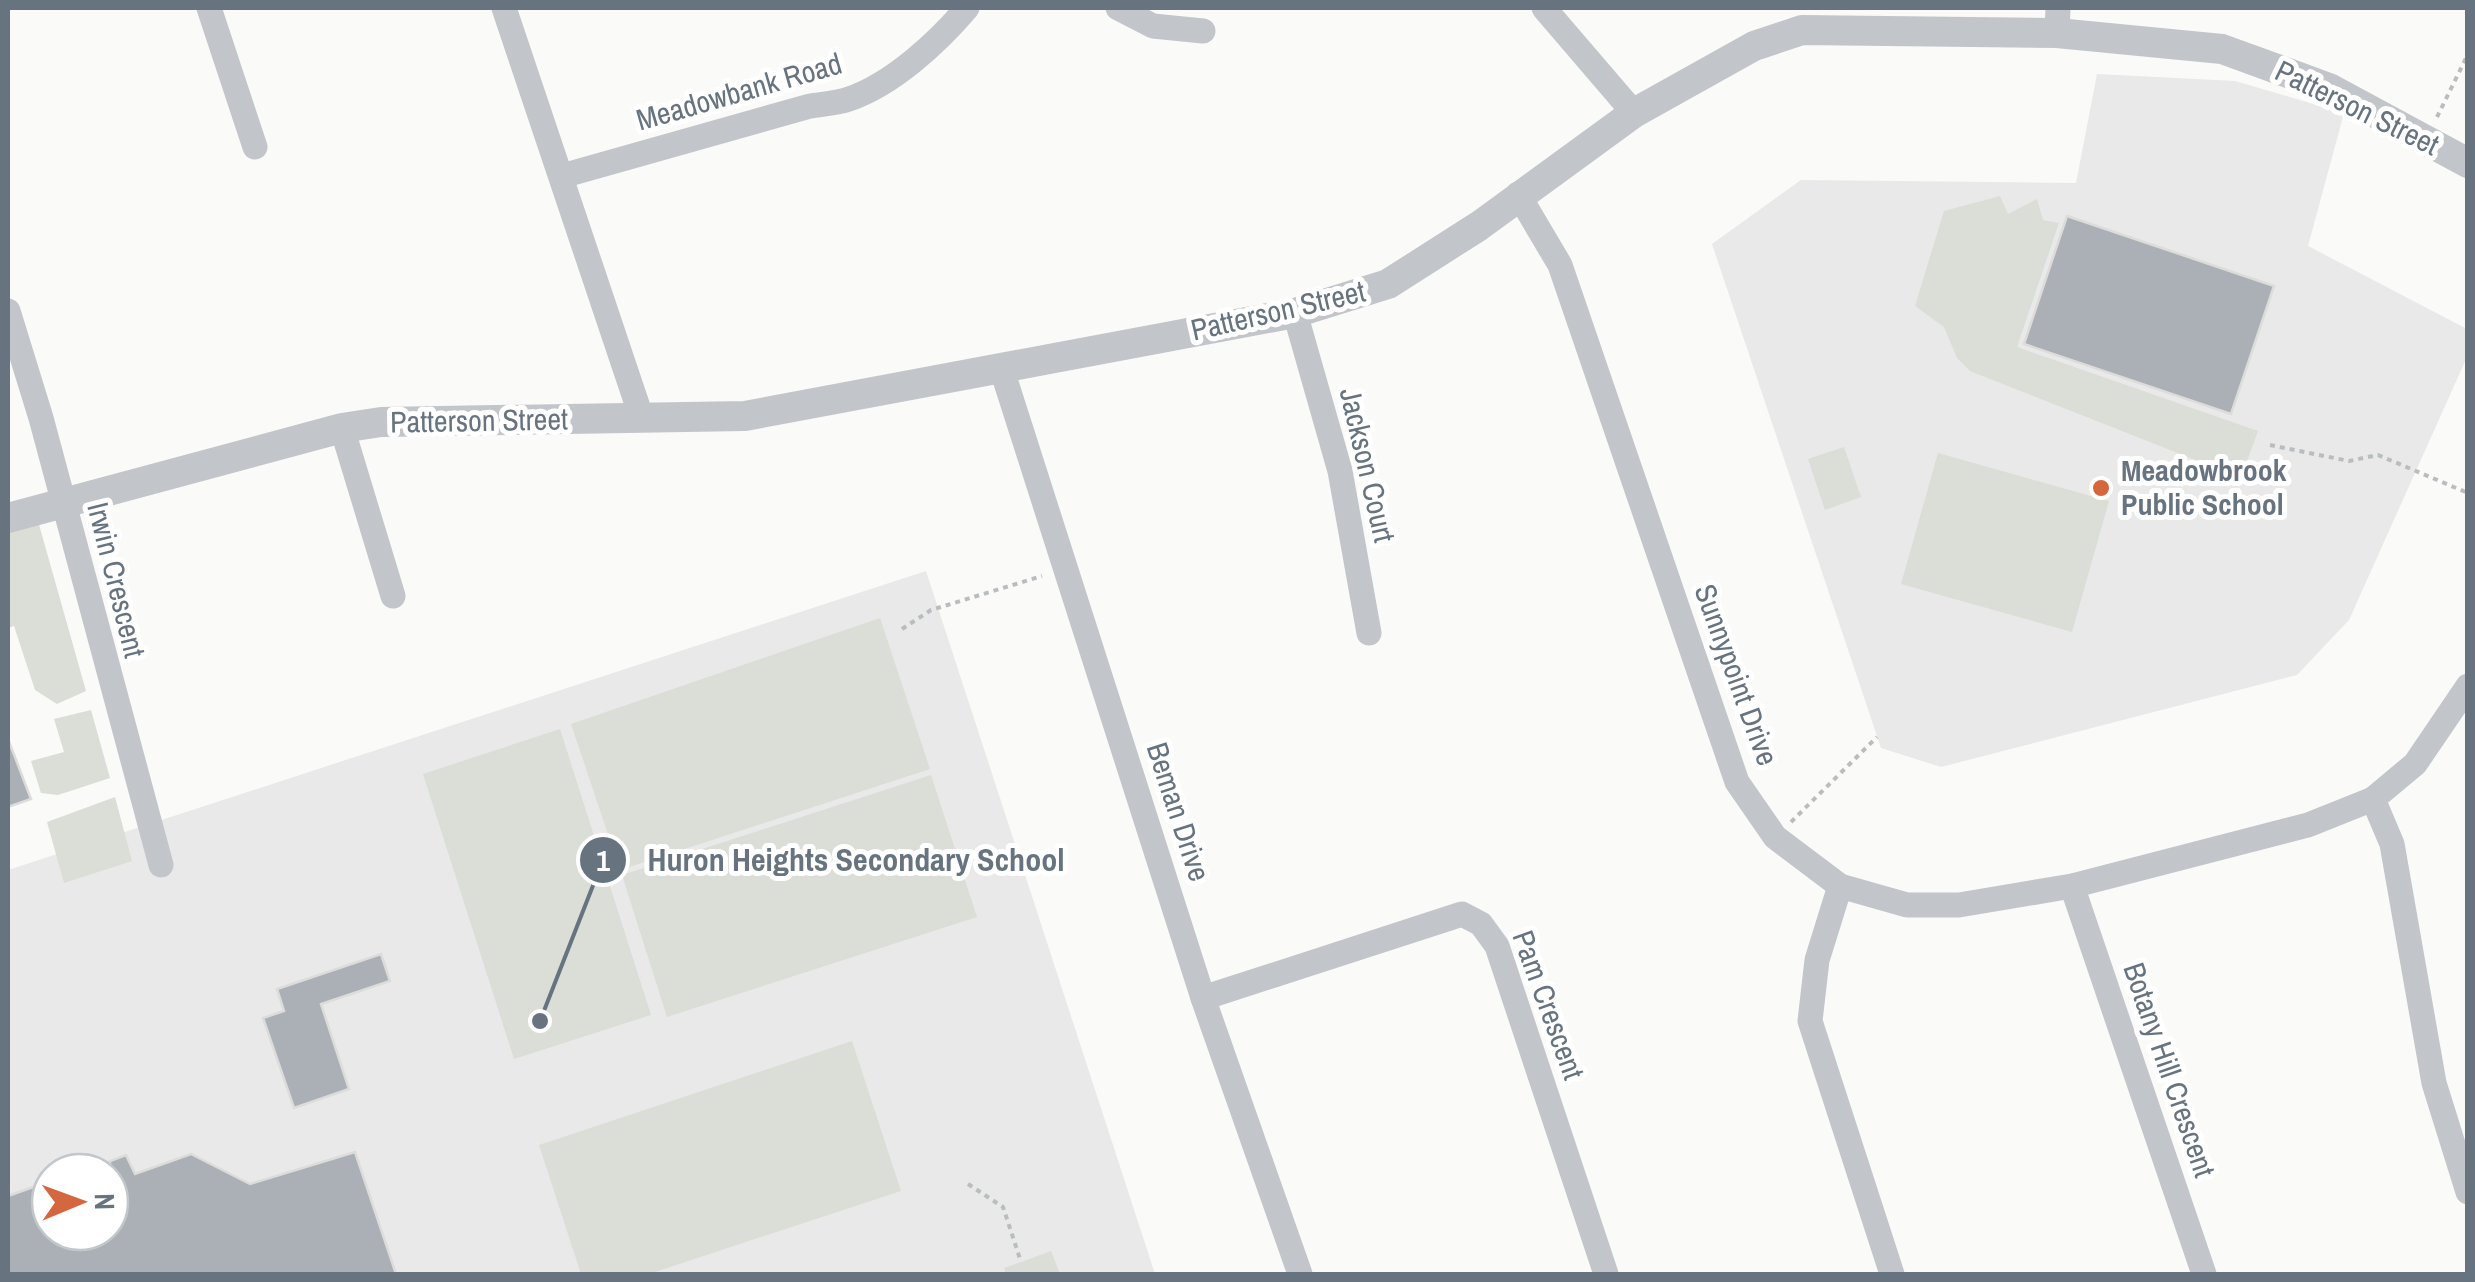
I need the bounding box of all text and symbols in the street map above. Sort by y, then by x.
street label: Meadowbank Road [631,43,846,139]
street label: Patterson Street [2269,50,2446,164]
street label: Patterson Street [1187,271,1369,350]
street label: Jackson Court [1331,384,1405,546]
street label: Patterson Street [390,398,568,442]
place label: Meadowbrook Public School [2121,450,2287,524]
marker: Meadowbrook Public School [2090,477,2112,499]
street label: Irwin Crescent [78,498,156,662]
street label: Sunnypoint Drive [1686,579,1788,771]
street label: Beman Drive [1138,737,1220,886]
callout: Huron Heights Secondary School [578,829,1085,891]
text: Huron Heights Secondary School [647,838,1065,881]
text: 1 [596,840,610,880]
street label: Pam Crescent [1503,925,1594,1085]
street label: Botany Hill Crescent [2115,957,2225,1182]
north arrow [30,1152,130,1252]
text: N [86,1193,124,1210]

